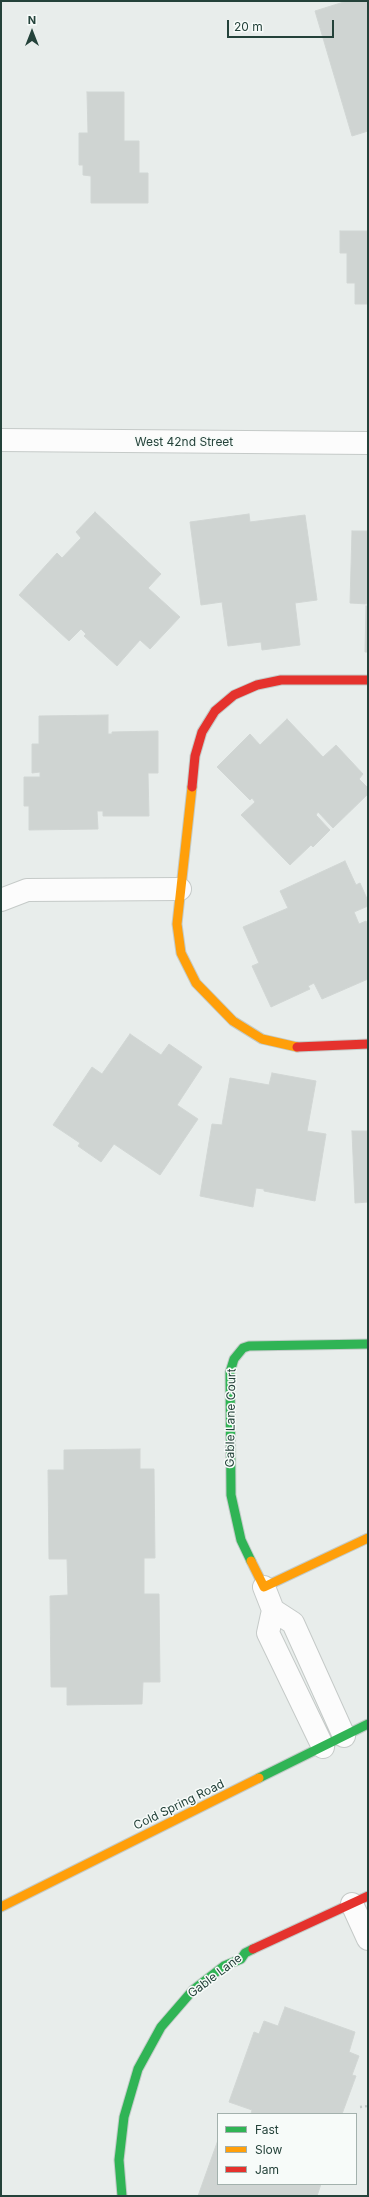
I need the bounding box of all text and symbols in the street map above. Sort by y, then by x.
north arrow [12,12,52,52]
scale bar [229,12,336,38]
text: N [28,13,36,27]
text: 20 m [234,19,263,34]
street label: West 42nd Street [135,435,233,449]
street label: Gable Lane Court [223,1368,239,1468]
street label: Cold Spring Road [131,1777,227,1833]
street label: Gable Lane [185,1951,245,2001]
legend [217,2113,357,2185]
text: Fast [255,2122,279,2137]
text: Slow [255,2142,282,2157]
text: Jam [255,2162,279,2177]

